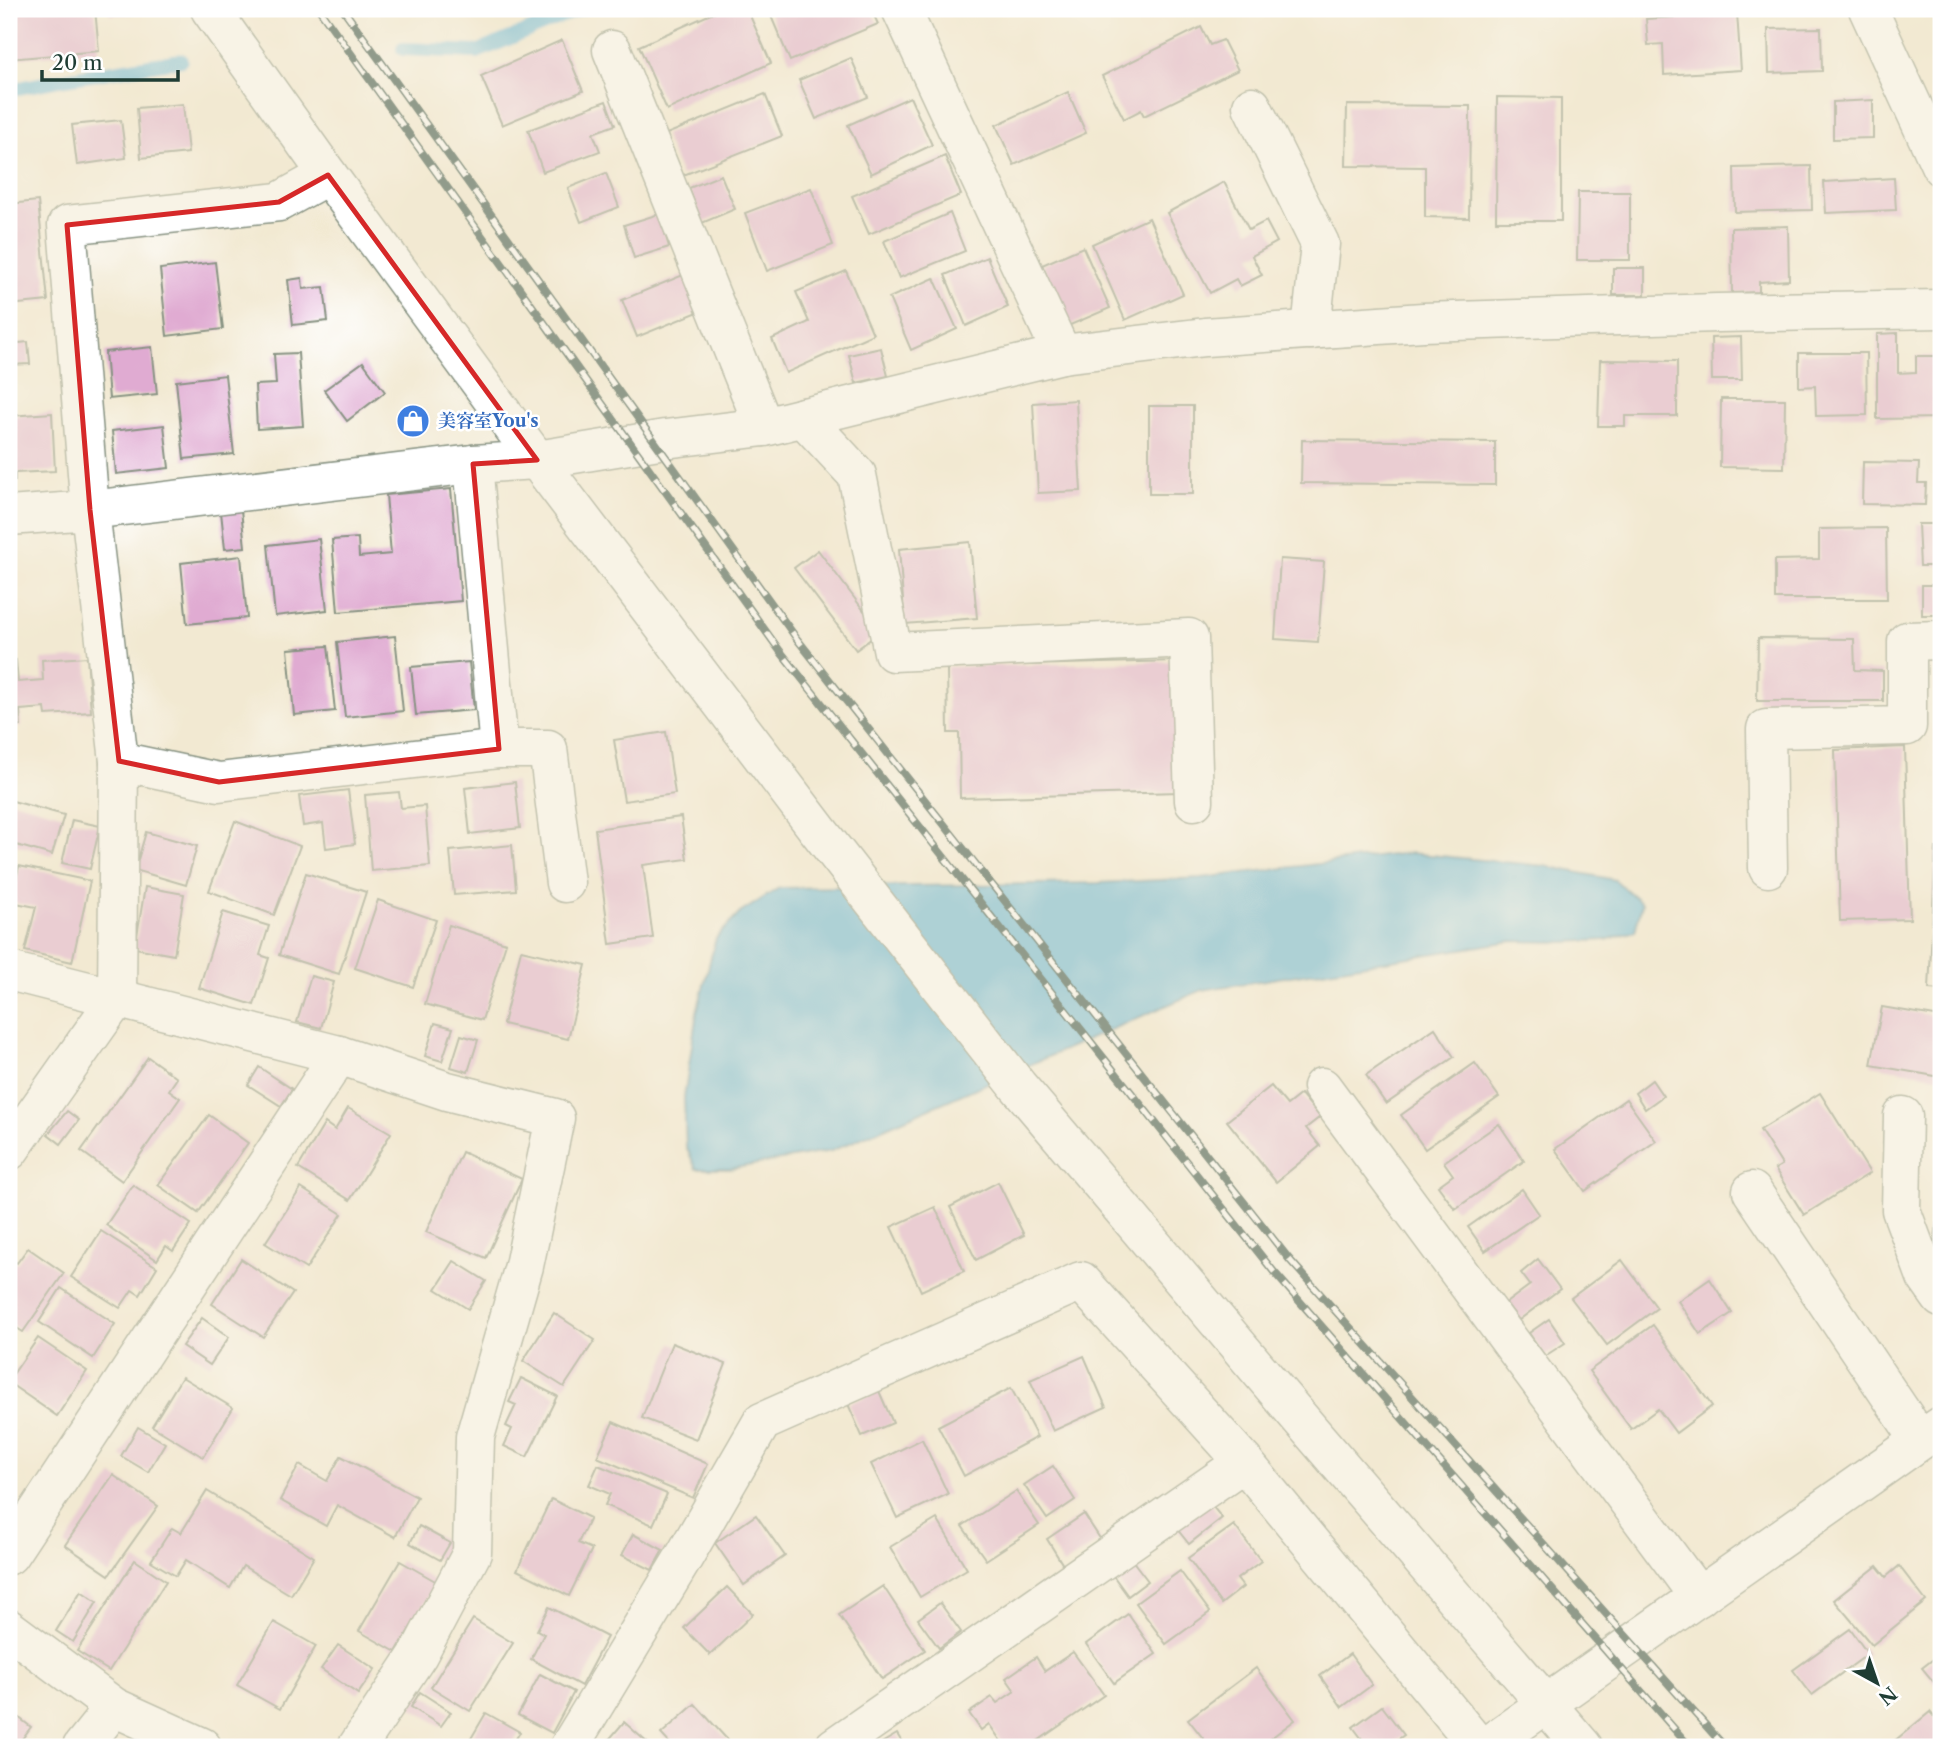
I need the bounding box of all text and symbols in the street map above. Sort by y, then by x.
scale bar [42,38,178,82]
text: 20 m [52,50,103,75]
shop icon: 美容室You's [394,402,432,440]
place label: 美容室You's [438,410,539,432]
north arrow [1842,1648,1912,1718]
text: N [1874,1682,1901,1710]

